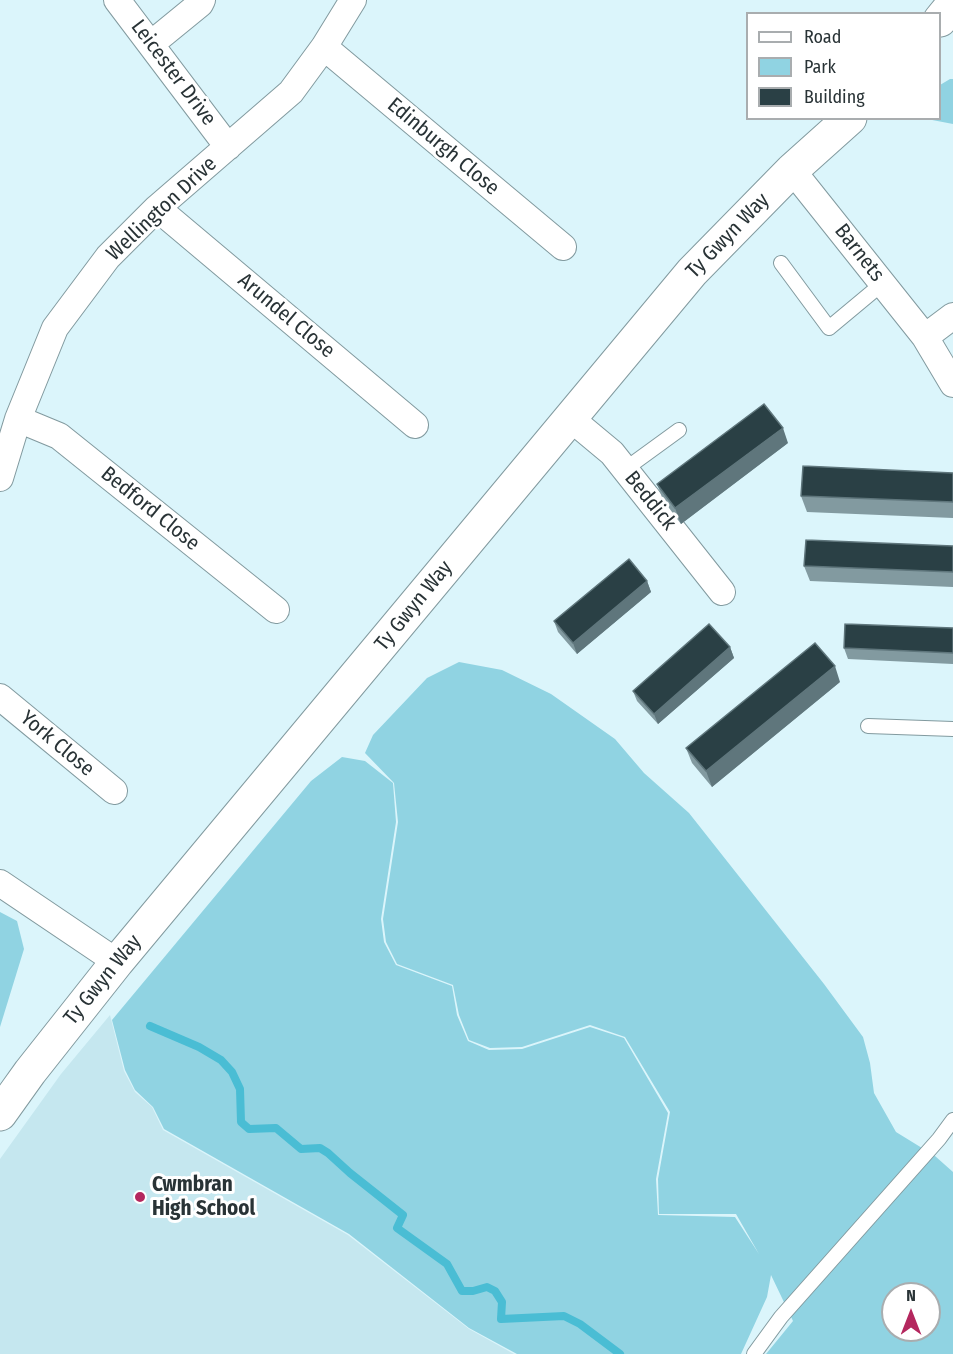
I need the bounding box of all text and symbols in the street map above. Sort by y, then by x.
legend [746,12,941,120]
street label: Leicester Drive [125,15,221,131]
text: Road [804,26,841,48]
text: Park [804,56,836,78]
text: Building [804,86,865,108]
street label: Edinburgh Close [382,93,504,201]
street label: Wellington Drive [102,152,222,266]
street label: Ty Gwyn Way [681,188,775,284]
street label: Barnets [829,219,889,287]
street label: Arundel Close [232,268,340,364]
street label: Bedford Close [96,462,204,556]
street label: Beddick [619,466,681,536]
street label: Ty Gwyn Way [370,556,458,656]
street label: York Close [15,706,99,782]
street label: Ty Gwyn Way [59,930,147,1030]
place label: Cwmbran High School [152,1172,255,1222]
marker: Cwmbran High School [133,1190,147,1204]
north arrow [881,1282,941,1342]
text: N [906,1286,916,1305]

